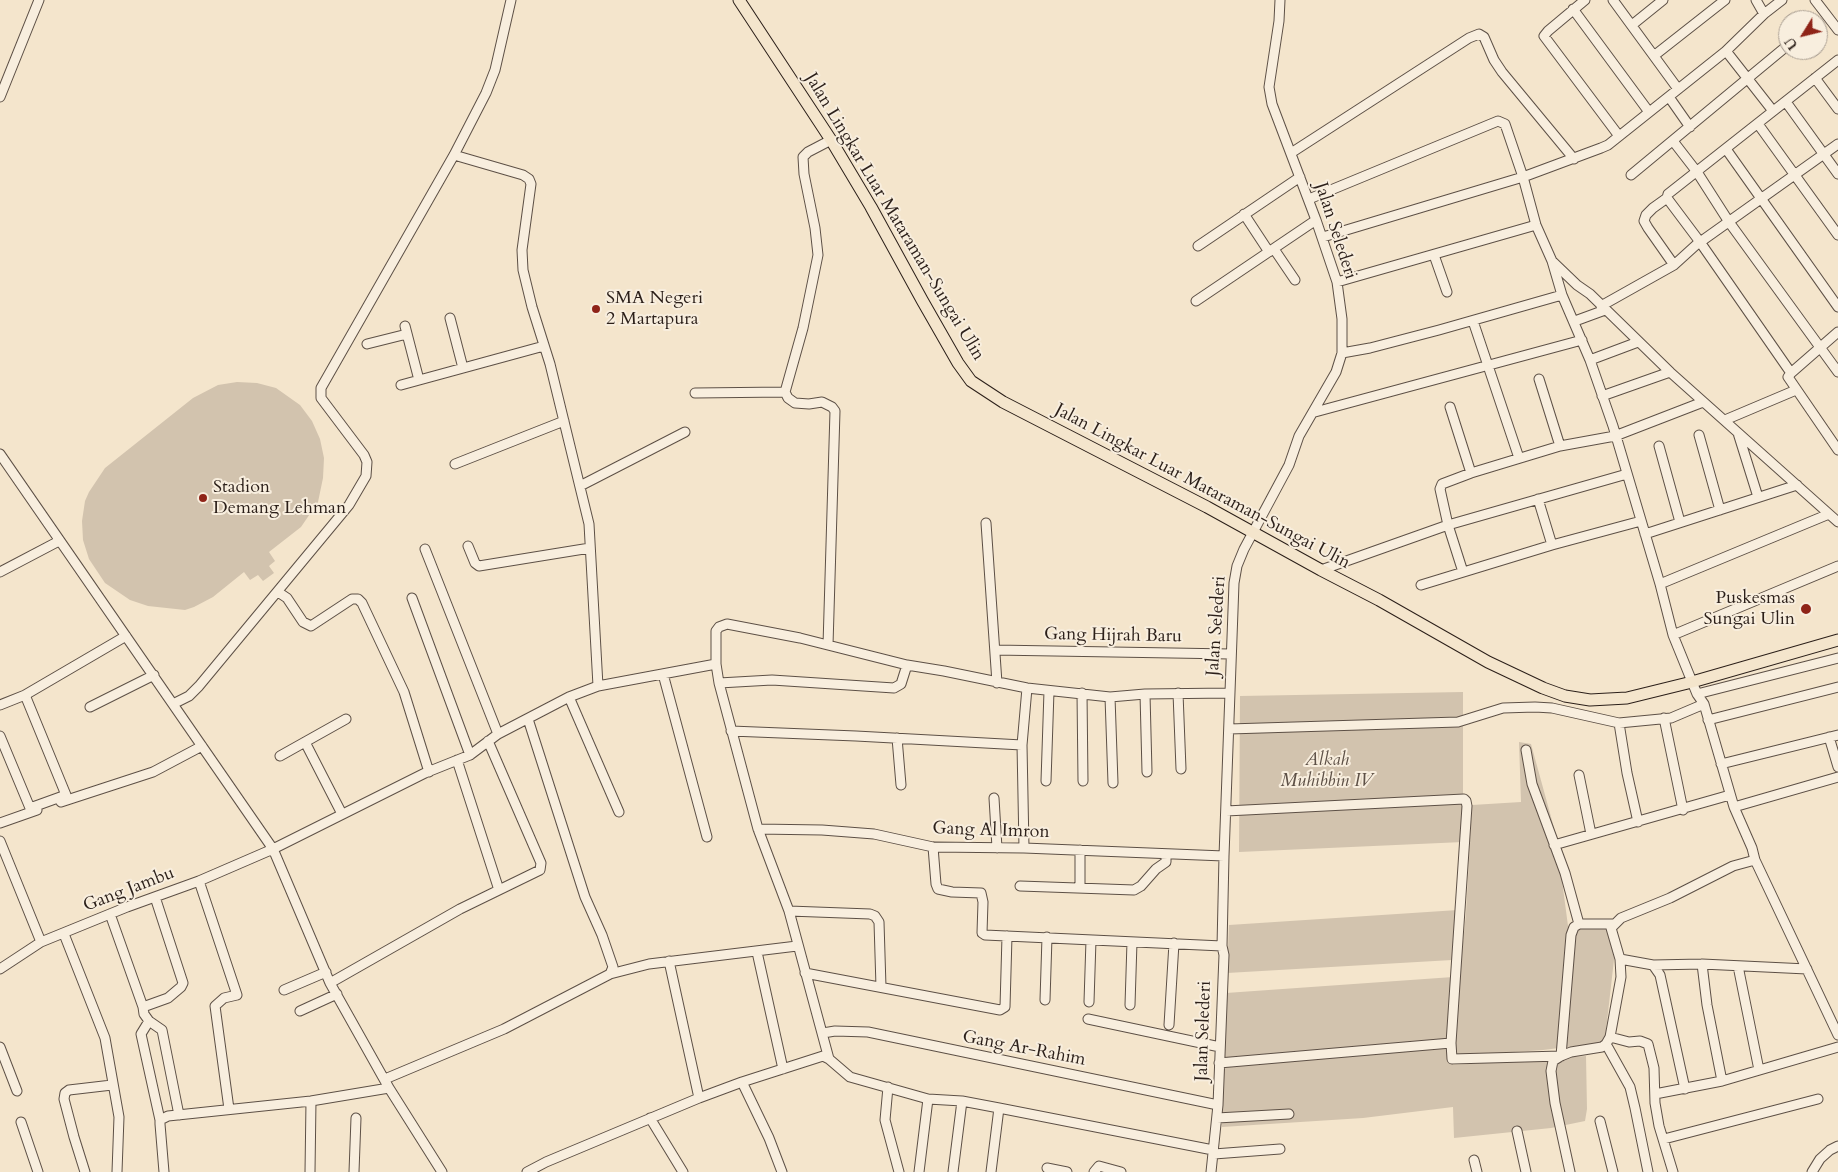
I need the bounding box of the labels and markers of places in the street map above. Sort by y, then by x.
place label: SMA Negeri 2 Martapura [606,288,703,330]
marker: SMA Negeri 2 Martapura [590,303,602,315]
place label: Stadion Demang Lehman [213,477,346,520]
marker: Stadion Demang Lehman [197,492,209,504]
place label: Puskesmas Sungai Ulin [1704,588,1795,630]
marker: Puskesmas Sungai Ulin [1799,602,1813,616]

